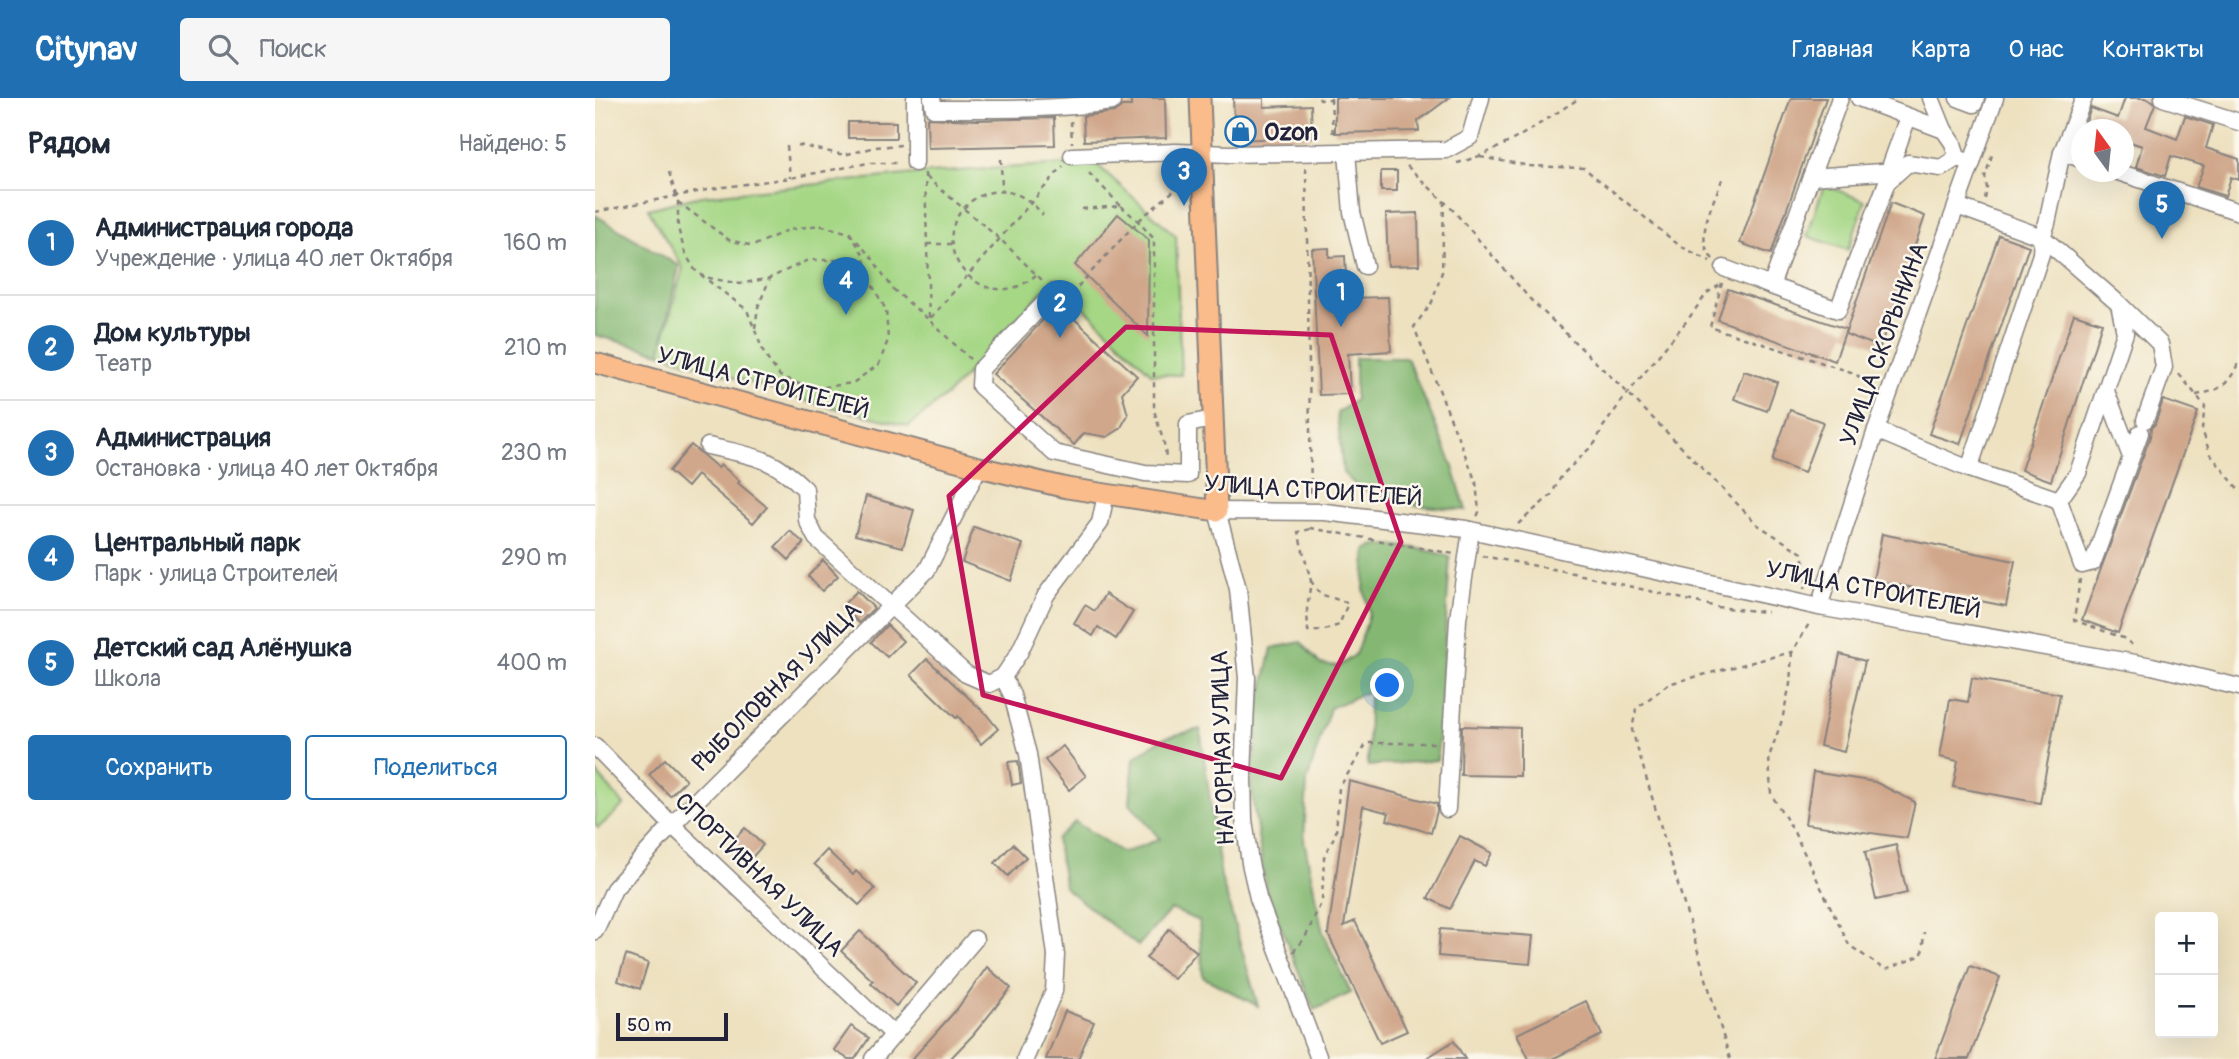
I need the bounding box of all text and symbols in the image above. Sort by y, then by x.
search box [180,18,670,81]
text: Citynav [35,29,138,70]
icon: search [204,30,242,68]
text: Поиск [260,33,327,65]
text: Главная [1792,35,1873,64]
text: Карта [1911,35,1971,64]
text: О нас [2009,35,2064,64]
text: Контакты [2102,35,2204,64]
shop icon: Ozon [1224,115,1258,149]
place label: Ozon [1264,118,1318,147]
north arrow [2071,119,2134,182]
text: Рядом [28,125,111,162]
text: Найдено: 5 [458,129,567,158]
pin: 3 [1161,148,1207,206]
pin: 5 [2139,181,2185,239]
text: Администрация города [95,212,353,244]
text: 1 [47,228,56,257]
text: 160 m [503,228,567,257]
street label: УЛИЦА СКОРЫНИНА [1834,238,1934,450]
text: Учреждение · улица 40 лет Октября [95,244,453,273]
pin: 4 [823,257,869,315]
pin: 1 [1318,269,1364,327]
pin: 2 [1037,280,1083,338]
text: Дом культуры [95,317,251,349]
text: 2 [45,333,57,362]
text: 210 m [504,333,567,362]
street label: УЛИЦА СТРОИТЕЛЕЙ [654,341,872,425]
text: Театр [95,349,152,378]
text: Администрация [95,422,271,454]
text: 3 [45,438,57,467]
text: 230 m [501,438,567,467]
text: Остановка · улица 40 лет Октября [95,454,438,483]
street label: УЛИЦА СТРОИТЕЛЕЙ [1203,469,1423,513]
text: Центральный парк [95,527,301,559]
text: 4 [44,543,58,572]
text: 290 m [501,543,567,572]
street label: УЛИЦА СТРОИТЕЛЕЙ [1763,555,1983,625]
text: Парк · улица Строителей [95,559,338,588]
street label: РЫБОЛОВНАЯ УЛИЦА [686,596,868,778]
text: Детский сад Алёнушка [95,632,352,664]
text: 5 [45,648,57,677]
text: 400 m [497,648,567,677]
street label: НАГОРНАЯ УЛИЦА [1205,650,1241,846]
text: Школа [95,664,161,693]
your location [1370,668,1404,702]
button: Сохранить [28,735,291,800]
button: Поделиться [305,735,567,800]
street label: СПОРТИВНАЯ УЛИЦА [669,787,849,963]
map controls [2155,912,2218,1038]
button: + [2155,912,2218,975]
button: − [2155,975,2218,1038]
scale bar [616,1010,728,1042]
text: 50 m [627,1013,671,1037]

